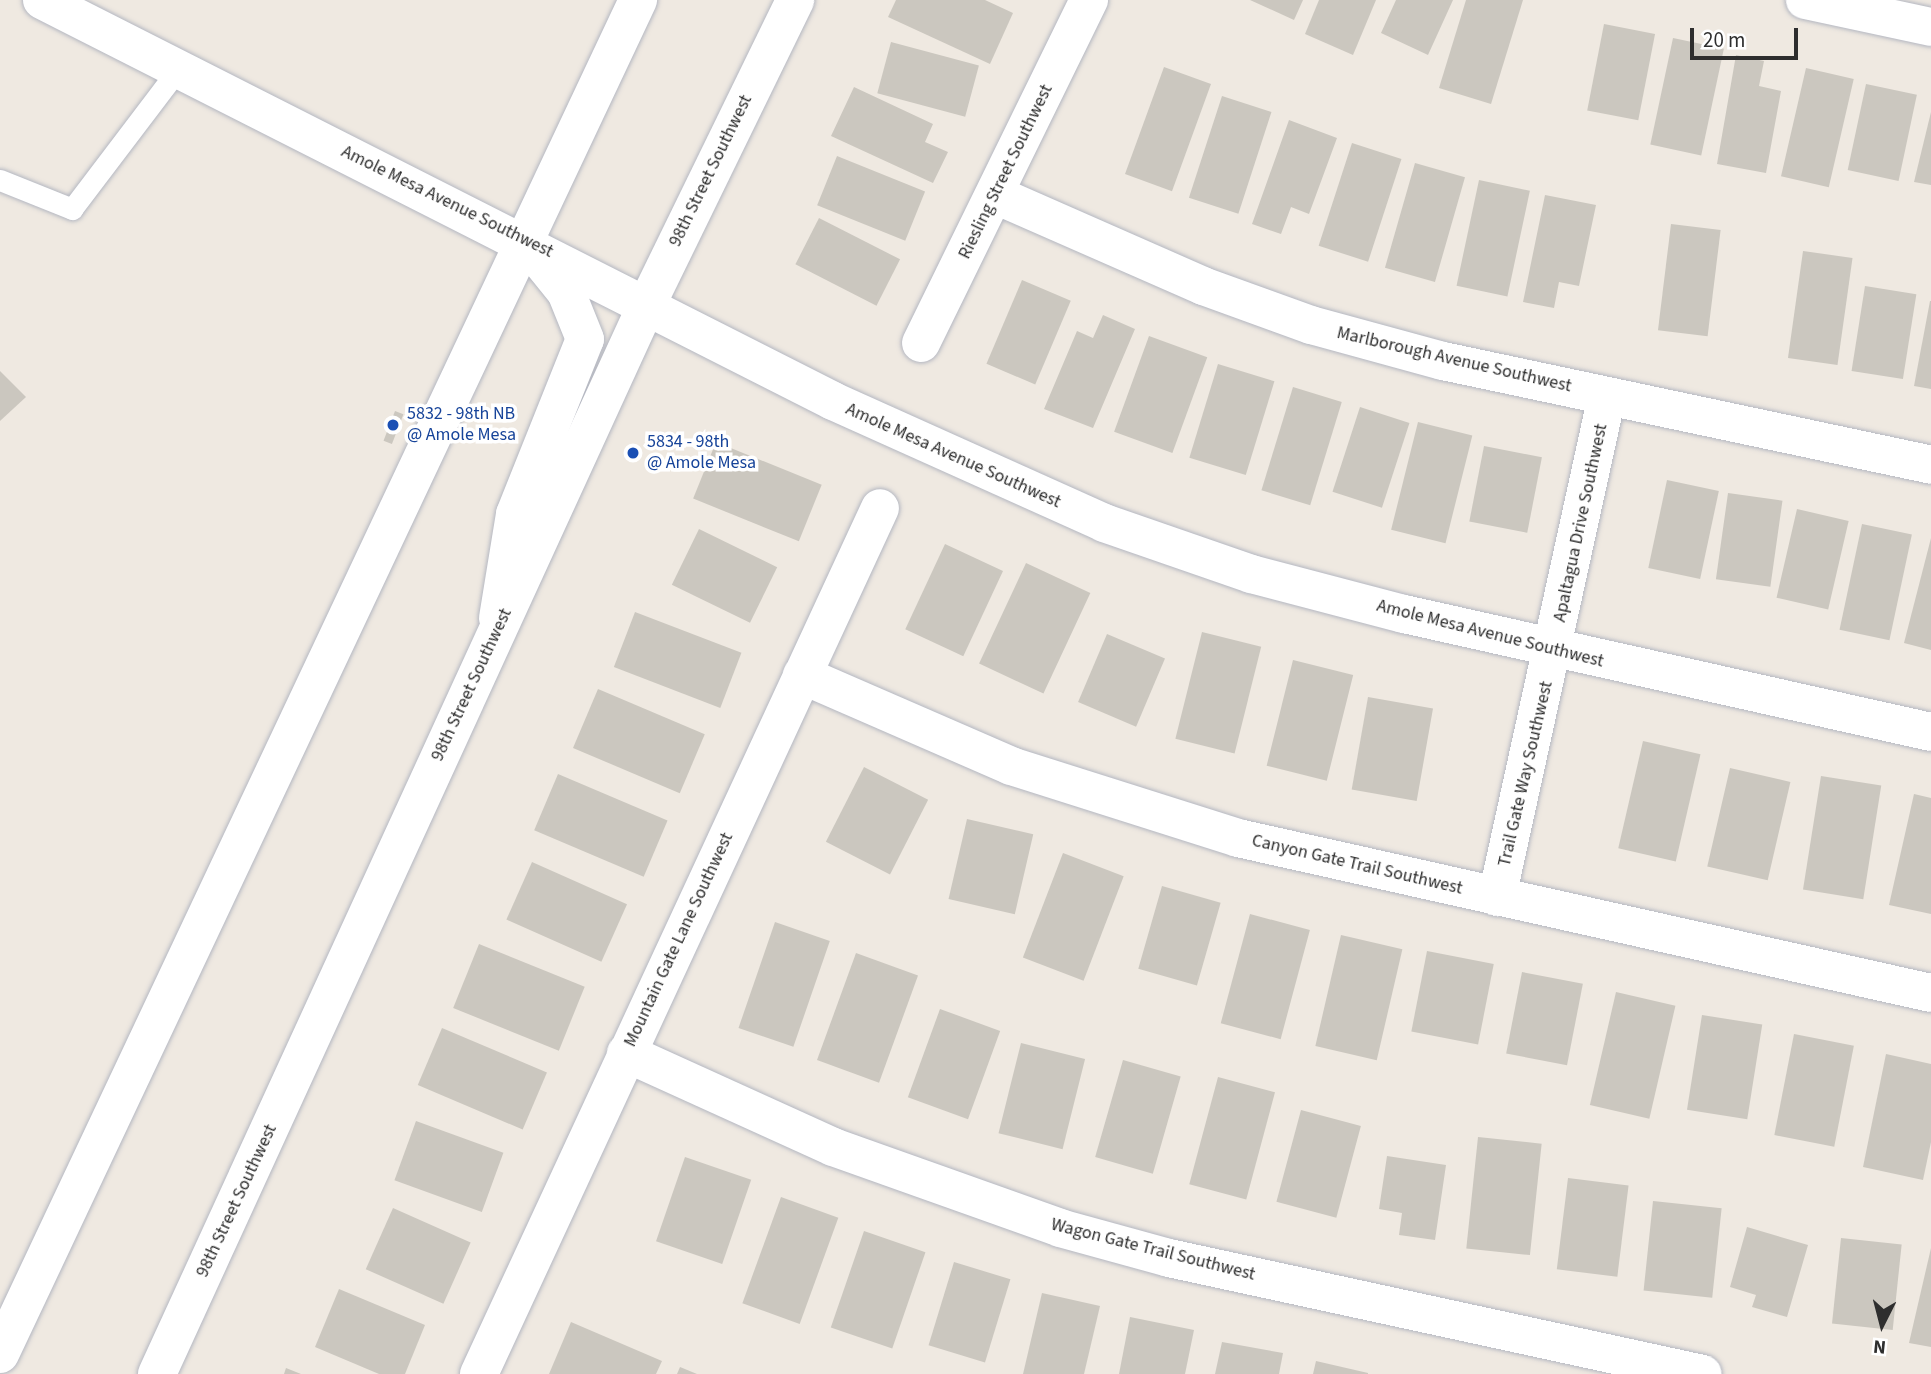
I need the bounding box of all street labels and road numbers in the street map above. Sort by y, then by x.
street label: Riesling Street Southwest [954,81,1058,263]
street label: 98th Street Southwest [665,92,757,250]
street label: Amole Mesa Avenue Southwest [338,141,556,263]
street label: Marlborough Avenue Southwest [1335,322,1573,398]
street label: Amole Mesa Avenue Southwest [842,399,1064,513]
street label: Apaltagua Drive Southwest [1549,422,1613,624]
street label: Amole Mesa Avenue Southwest [1374,595,1606,673]
street label: 98th Street Southwest [427,605,517,765]
street label: Trail Gate Way Southwest [1494,679,1558,869]
street label: Mountain Gate Lane Southwest [620,830,738,1050]
street label: Canyon Gate Trail Southwest [1250,830,1464,900]
street label: 98th Street Southwest [192,1121,282,1281]
street label: Wagon Gate Trail Southwest [1049,1214,1257,1286]

